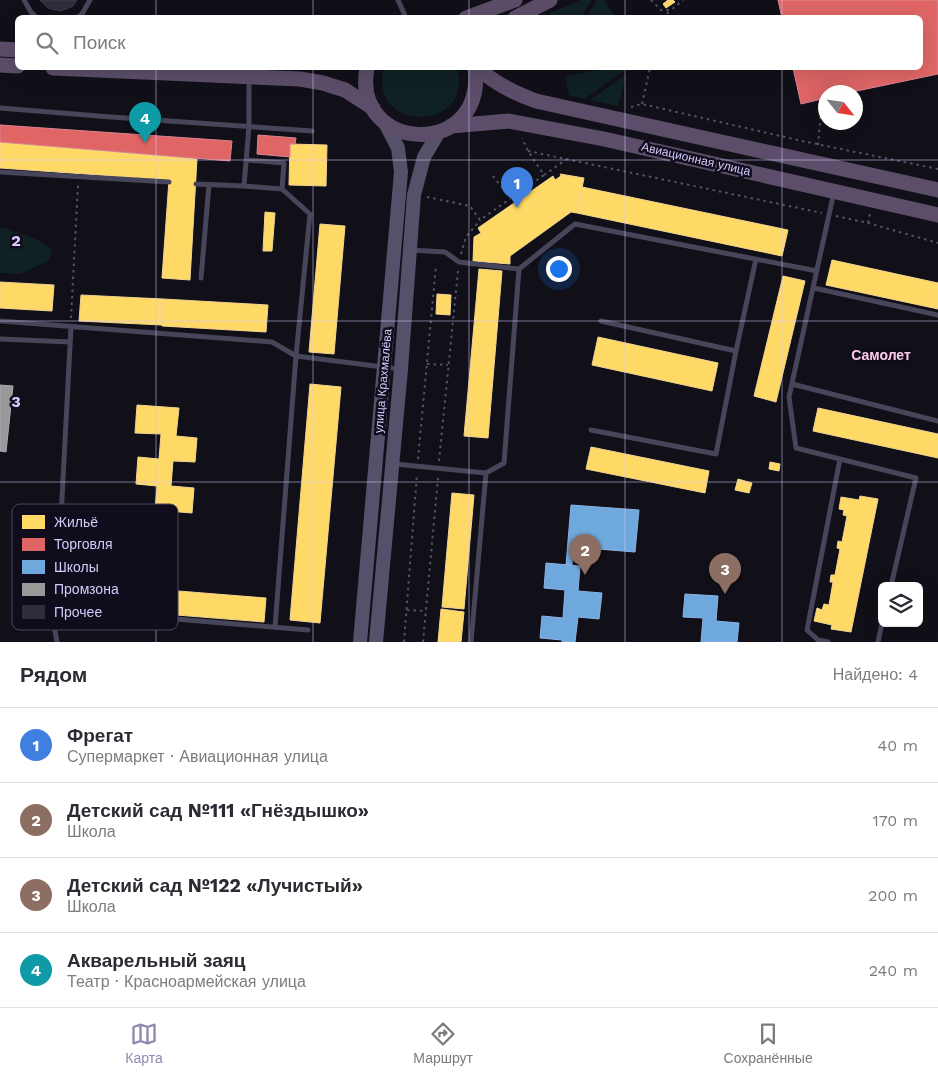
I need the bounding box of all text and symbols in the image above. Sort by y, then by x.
search box [15,15,923,70]
icon: search [33,29,61,57]
text: Поиск [73,31,126,54]
north arrow [818,85,863,130]
pin: 4 [129,102,161,143]
street label: Авиационная улица [640,140,752,178]
pin: 1 [501,167,533,208]
text: 2 [11,231,21,250]
your location [546,256,572,282]
street label: улица Крахмалёва [371,328,395,434]
district label: Самолет [851,347,911,363]
text: 3 [11,392,21,411]
legend [12,504,178,630]
text: Жильё [54,514,98,530]
pin: 2 [569,534,601,575]
text: Торговля [54,536,112,552]
pin: 3 [709,553,741,594]
text: Школы [54,559,99,575]
text: Промзона [54,581,119,597]
map controls [878,582,923,627]
button: layers [878,582,923,627]
text: Прочее [54,604,102,620]
text: Рядом [20,662,87,687]
text: Найдено: 4 [833,665,918,684]
text: Фрегат [67,724,133,747]
text: 1 [33,736,39,755]
text: 40 m [878,736,918,755]
text: Супермаркет · Авиационная улица [67,747,328,766]
text: Детский сад №111 «Гнёздышко» [67,799,369,822]
text: 2 [31,811,41,830]
text: 170 m [872,811,918,830]
text: Школа [67,822,116,841]
text: Детский сад №122 «Лучистый» [67,874,363,897]
text: 3 [31,886,41,905]
text: 200 m [868,886,918,905]
text: Школа [67,897,116,916]
text: Акварельный заяц [67,949,246,972]
text: 4 [31,961,41,980]
text: 240 m [869,961,918,980]
text: Театр · Красноармейская улица [67,972,306,991]
tab: Карта [125,1020,163,1066]
tab: Маршрут [413,1020,473,1066]
tab: Сохранённые [724,1020,813,1066]

